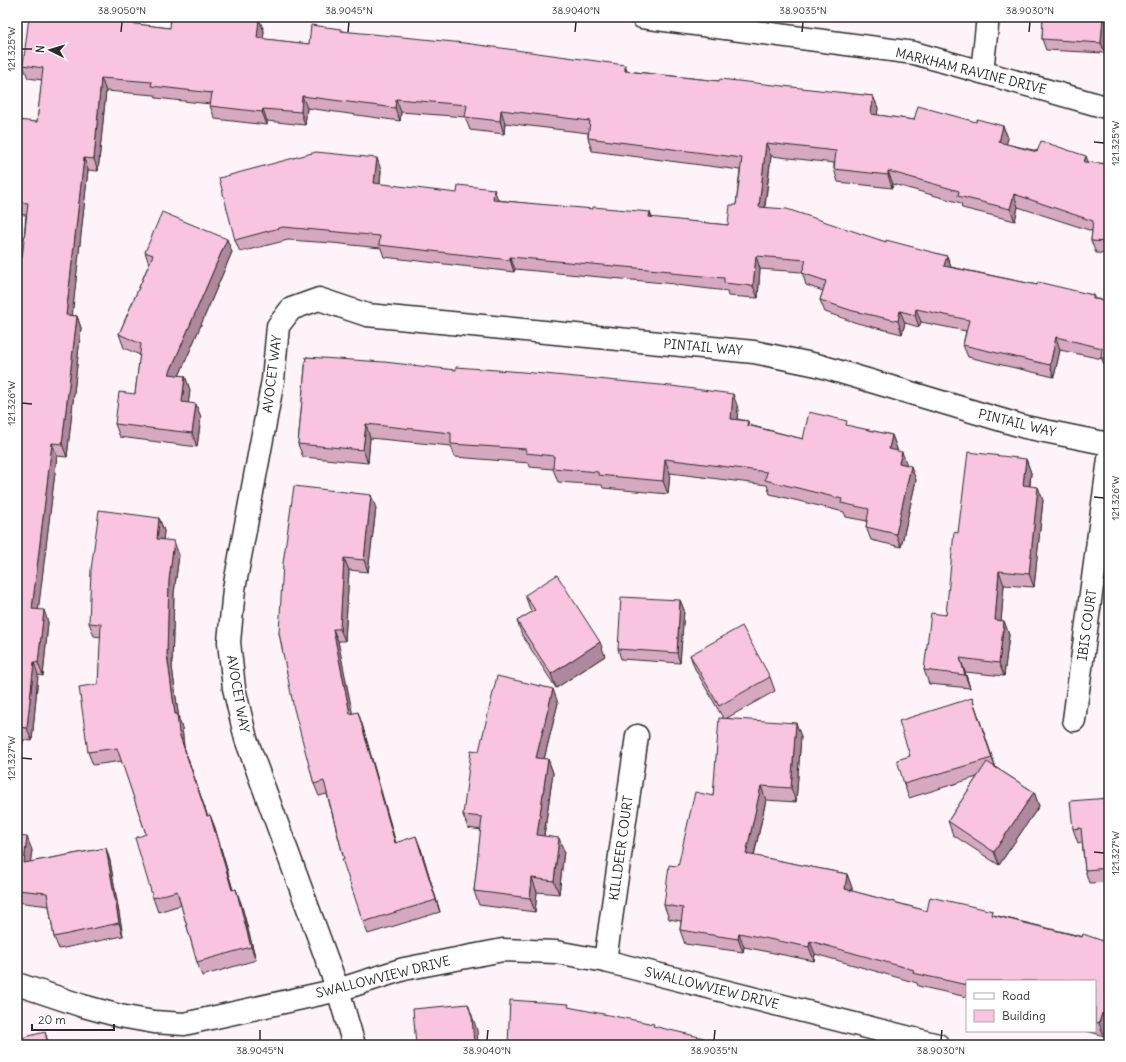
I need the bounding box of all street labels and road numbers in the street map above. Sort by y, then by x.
street label: MARKHAM RAVINE DRIVE [894,44,1049,98]
street label: AVOCET WAY [259,334,285,414]
street label: PINTAIL WAY [663,335,743,359]
street label: PINTAIL WAY [976,405,1058,441]
street label: IBIS COURT [1074,588,1100,662]
street label: AVOCET WAY [223,654,253,734]
street label: KILLDEER COURT [605,794,637,902]
street label: SWALLOWVIEW DRIVE [314,952,452,1002]
street label: SWALLOWVIEW DRIVE [643,963,781,1013]

